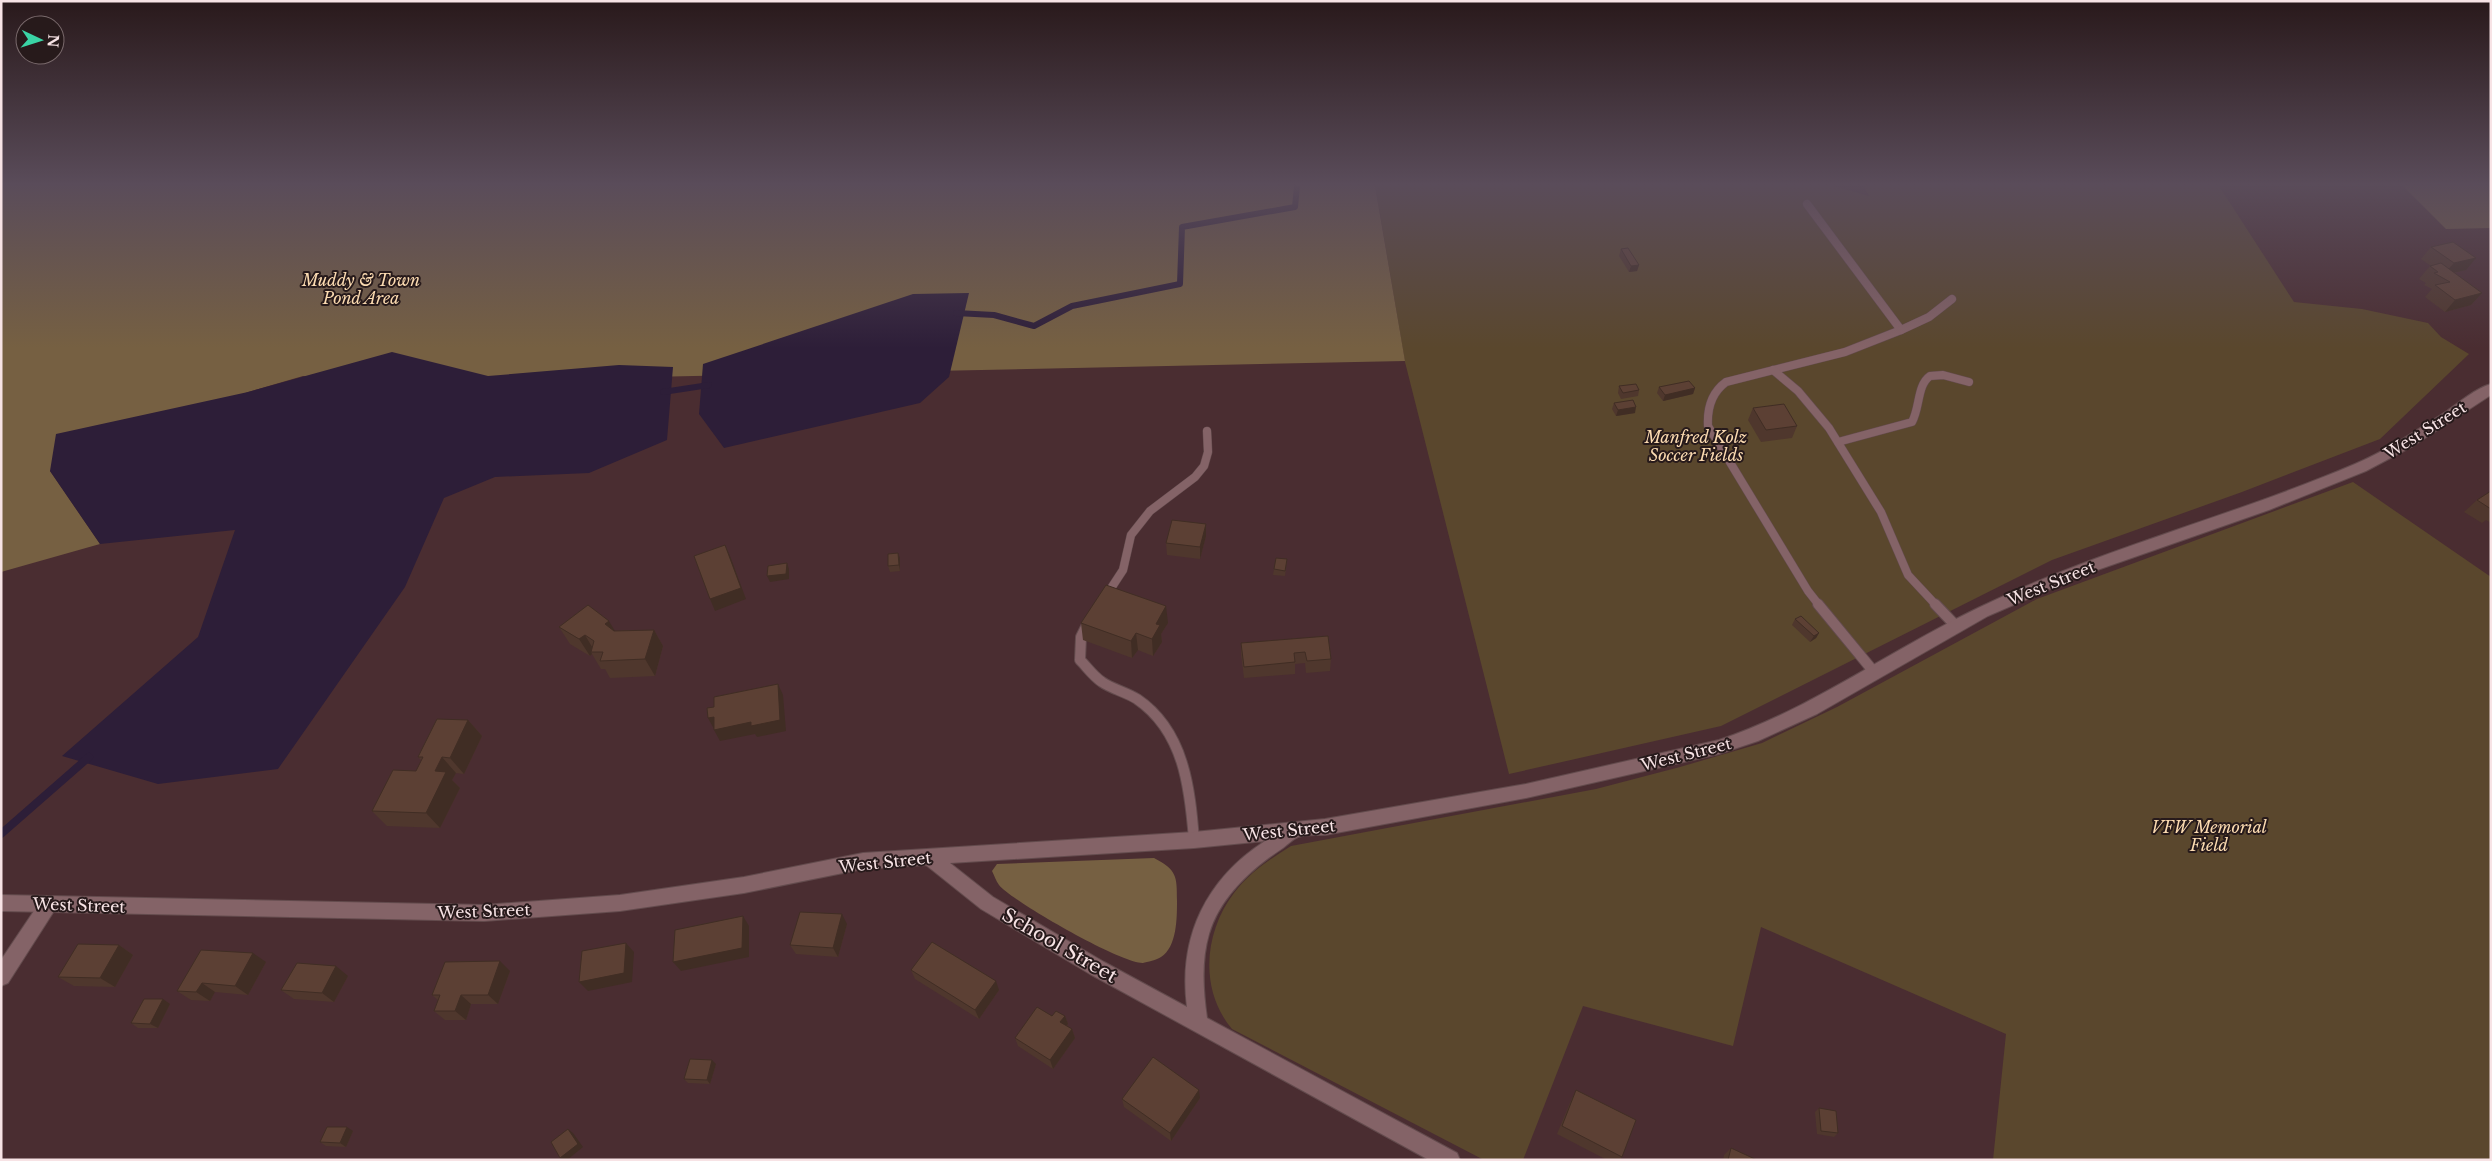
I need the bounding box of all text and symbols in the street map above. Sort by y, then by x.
north arrow [15,15,65,65]
text: N [44,34,62,48]
park label: Muddy & Town Pond Area [301,270,420,308]
street label: West Street [2380,397,2470,464]
park label: Manfred Kolz Soccer Fields [1644,427,1747,465]
street label: West Street [2003,556,2098,610]
street label: West Street [1638,733,1733,775]
street label: West Street [1241,815,1336,845]
park label: VFW Memorial Field [2151,817,2268,855]
street label: West Street [837,847,932,877]
street label: West Street [31,893,126,917]
street label: West Street [436,899,531,923]
street label: School Street [998,903,1122,988]

